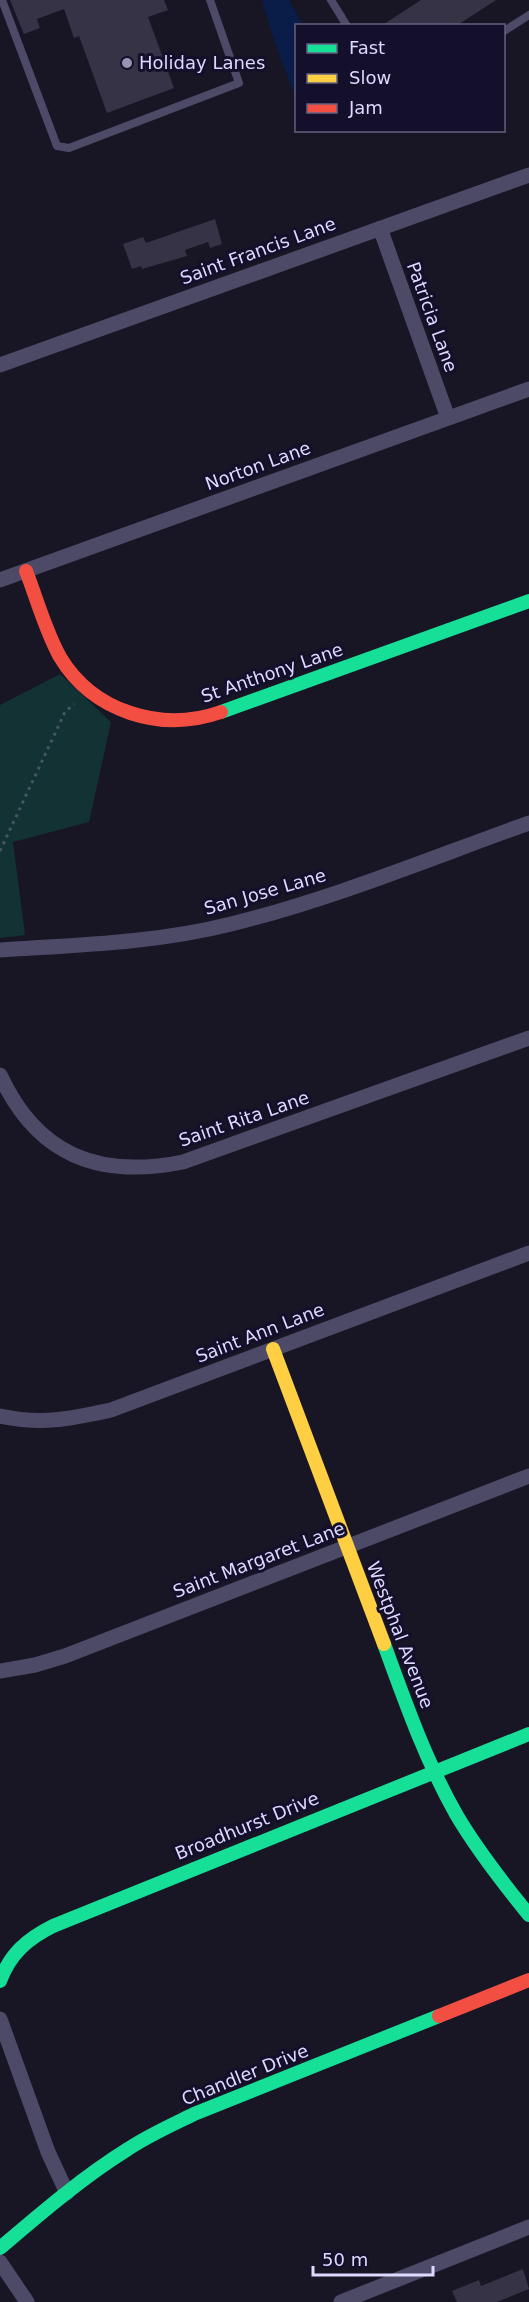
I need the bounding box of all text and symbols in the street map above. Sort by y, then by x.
legend [295,24,505,132]
text: Fast [349,37,385,58]
place label: Holiday Lanes [139,52,265,73]
marker: Holiday Lanes [120,56,134,70]
text: Slow [349,67,391,88]
text: Jam [348,97,383,118]
street label: Saint Francis Lane [177,213,339,288]
street label: Patricia Lane [403,259,462,375]
street label: Norton Lane [202,437,313,494]
street label: St Anthony Lane [198,638,346,707]
street label: San Jose Lane [202,864,328,919]
street label: Saint Rita Lane [176,1086,312,1151]
street label: Saint Ann Lane [193,1298,327,1367]
street label: Saint Margaret Lane [170,1517,348,1602]
street label: Westphal Avenue [363,1558,438,1711]
street label: Broadhurst Drive [172,1787,322,1864]
street label: Chandler Drive [178,2040,311,2110]
scale bar [313,2239,433,2277]
text: 50 m [322,2249,368,2270]

